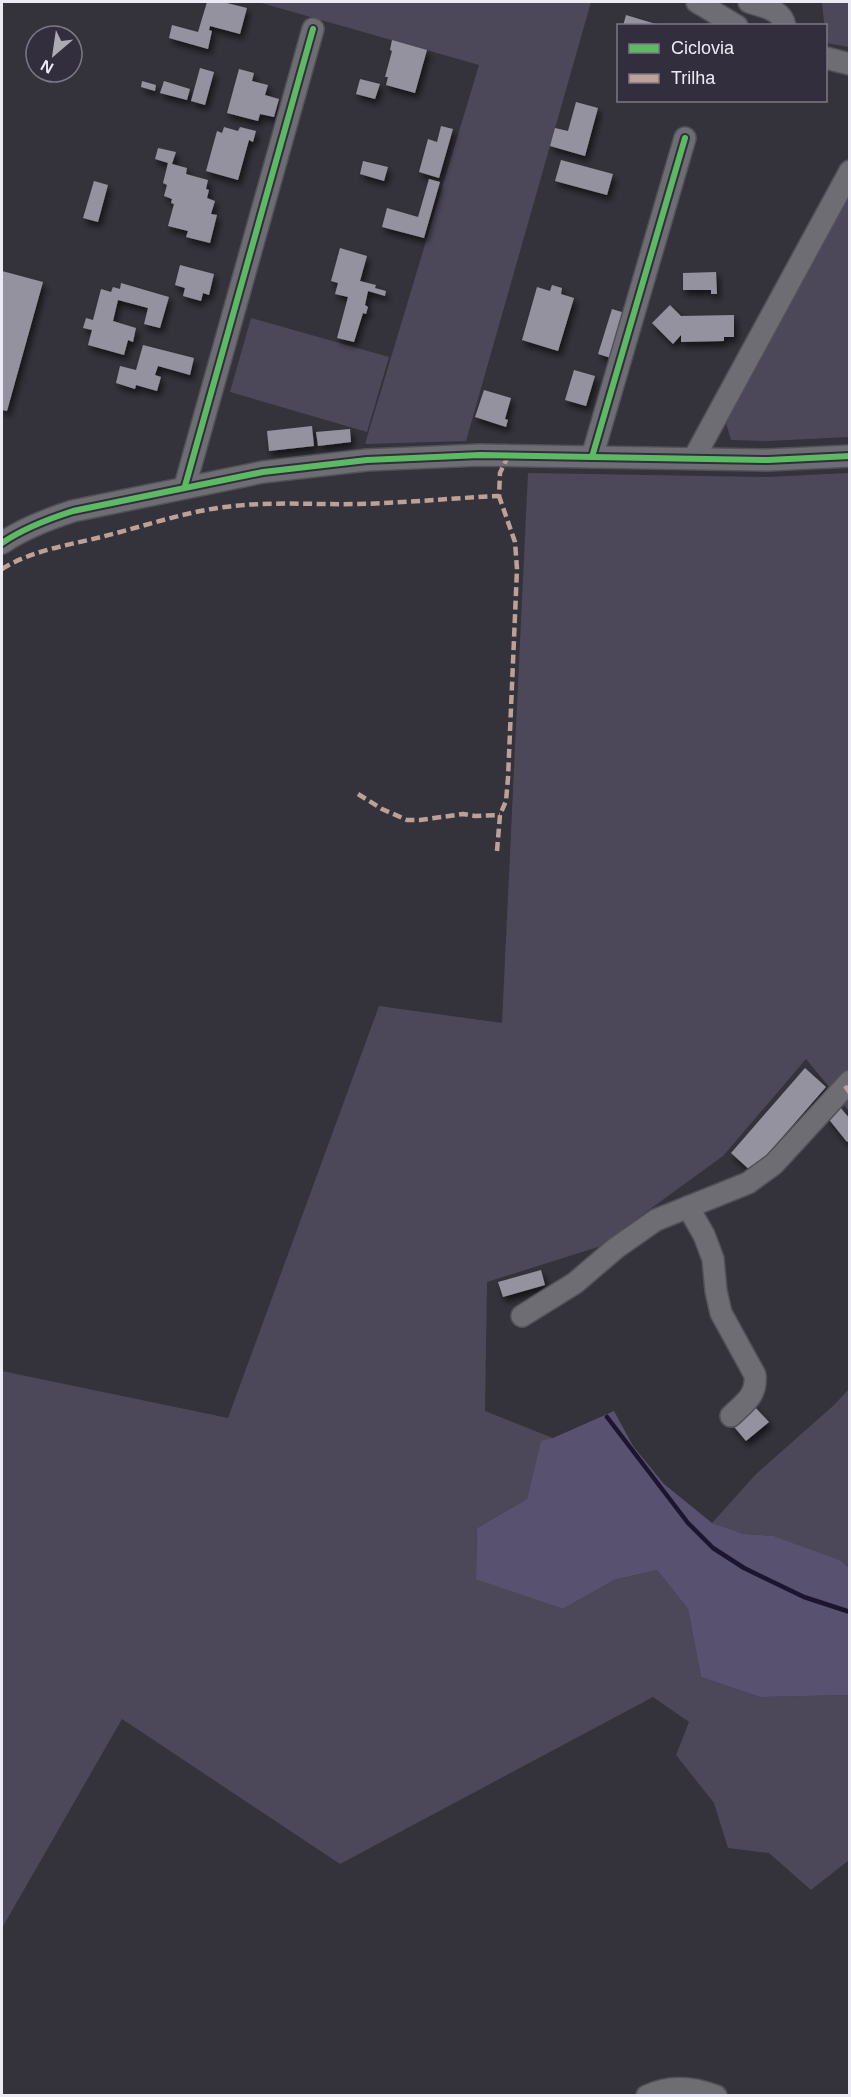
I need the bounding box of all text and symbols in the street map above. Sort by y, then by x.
north arrow [24,24,84,84]
legend [617,24,827,102]
text: Ciclovia [671,38,735,58]
text: N [38,56,56,77]
text: Trilha [671,68,716,88]

